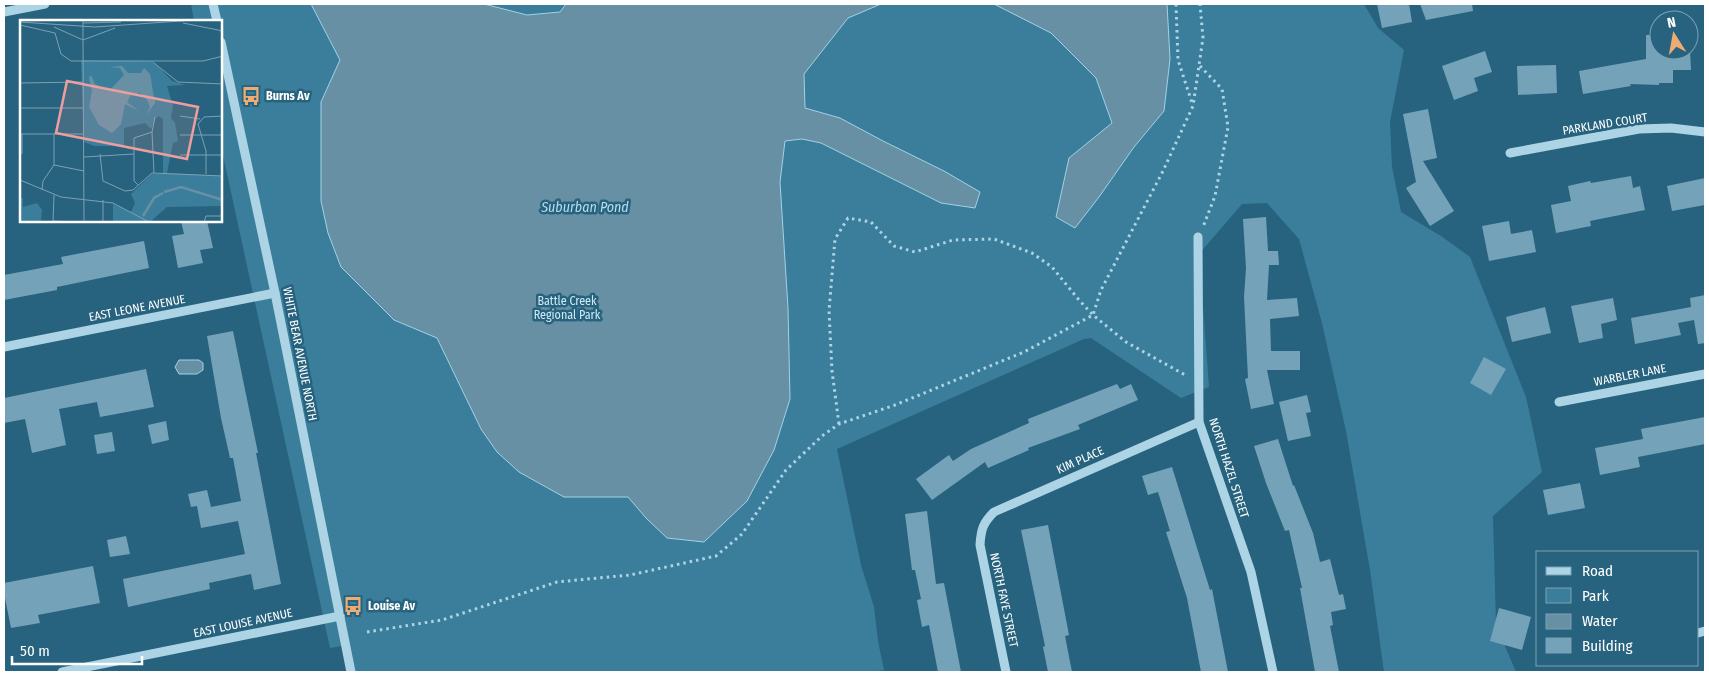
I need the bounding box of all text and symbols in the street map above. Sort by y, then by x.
north arrow [1649,10,1699,60]
text: N [1666,14,1677,32]
inset map [20,20,222,222]
bus stop icon: Burns Av [240,85,262,107]
place label: Burns Av [266,89,310,103]
street label: PARKLAND COURT [1562,110,1649,138]
water label: Suburban Pond [540,199,629,216]
street label: WHITE BEAR AVENUE NORTH [280,286,320,422]
street label: EAST LEONE AVENUE [88,292,187,324]
park label: Battle Creek Regional Park [534,294,601,322]
street label: WARBLER LANE [1593,361,1668,389]
street label: NORTH HAZEL STREET [1206,416,1252,520]
street label: KIM PLACE [1054,443,1106,477]
legend [1536,551,1699,666]
street label: NORTH FAYE STREET [987,552,1021,649]
text: Road [1582,562,1613,580]
text: Park [1582,587,1609,605]
bus stop icon: Louise Av [342,595,364,617]
place label: Louise Av [368,599,415,613]
street label: EAST LOUISE AVENUE [192,606,294,640]
text: Water [1582,612,1618,630]
scale bar [12,634,142,666]
text: Building [1582,637,1633,655]
text: 50 m [20,642,50,660]

